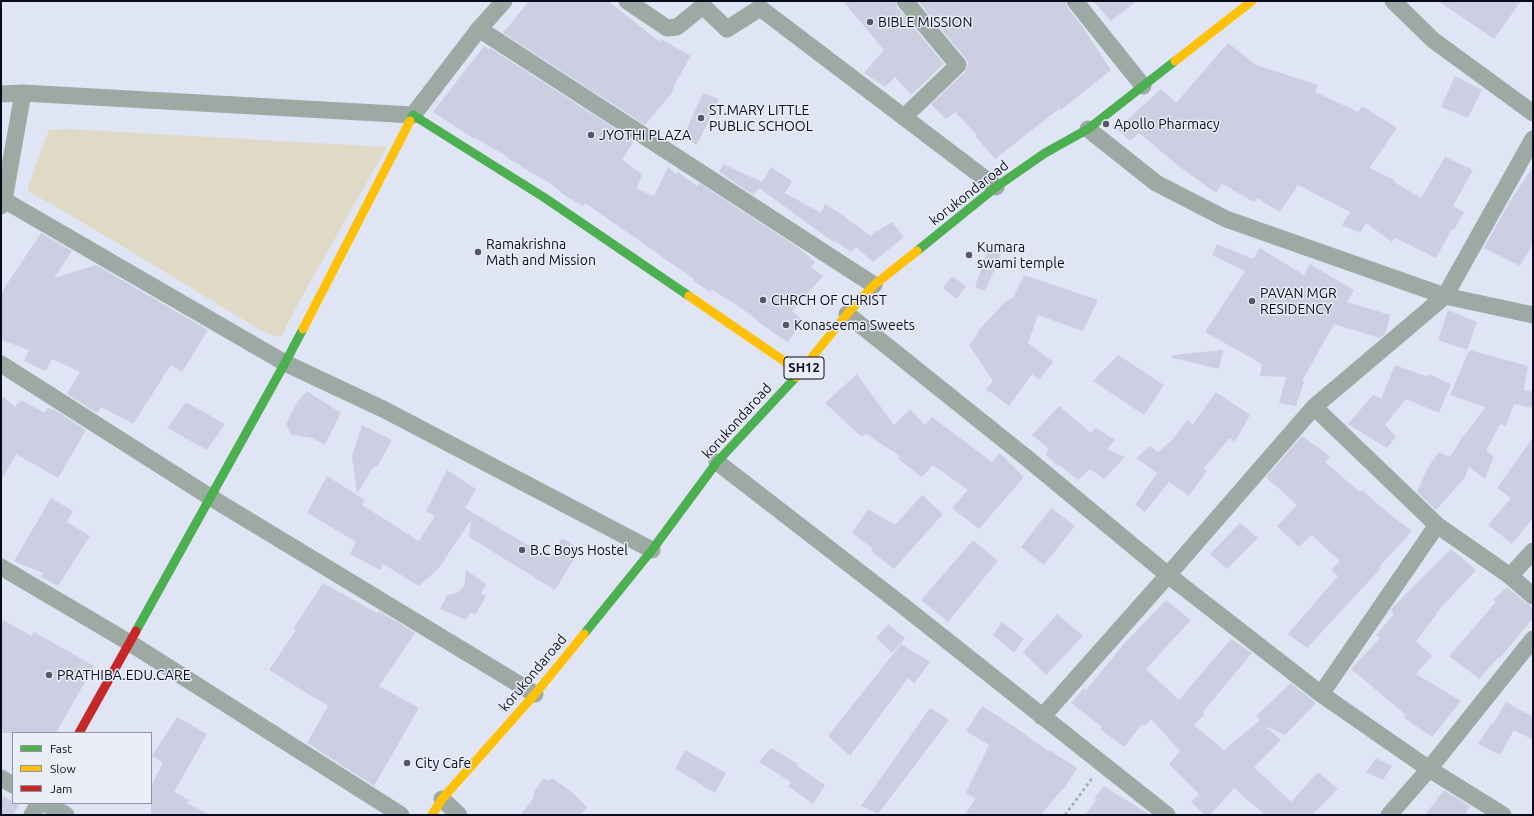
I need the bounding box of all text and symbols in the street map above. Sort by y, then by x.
place label: BIBLE MISSION [878,14,972,30]
marker: BIBLE MISSION [865,17,875,27]
place label: ST.MARY LITTLE PUBLIC SCHOOL [709,102,813,134]
marker: ST.MARY LITTLE PUBLIC SCHOOL [696,113,706,123]
place label: Apollo Pharmacy [1114,116,1220,132]
marker: Apollo Pharmacy [1101,119,1111,129]
place label: JYOTHI PLAZA [599,127,691,143]
marker: JYOTHI PLAZA [586,130,596,140]
street label: korukondaroad [926,157,1012,229]
place label: Ramakrishna Math and Mission [486,236,596,268]
place label: Kumara swami temple [977,239,1065,272]
marker: Ramakrishna Math and Mission [473,247,483,257]
marker: Kumara swami temple [964,250,974,260]
place label: PAVAN MGR RESIDENCY [1260,285,1337,318]
place label: CHRCH OF CHRIST [771,292,887,308]
marker: CHRCH OF CHRIST [758,295,768,305]
marker: PAVAN MGR RESIDENCY [1247,296,1257,306]
place label: Konaseema Sweets [794,317,915,333]
marker: Konaseema Sweets [781,320,791,330]
road number: SH12 [784,357,824,379]
street label: korukondaroad [699,380,775,462]
place label: B.C Boys Hostel [530,542,628,558]
marker: B.C Boys Hostel [517,545,527,555]
street label: korukondaroad [496,631,570,715]
place label: PRATHIBA.EDU.CARE [57,667,191,683]
marker: PRATHIBA.EDU.CARE [44,670,54,680]
legend [12,732,152,804]
text: Fast [50,742,72,755]
place label: City Cafe [415,755,471,771]
marker: City Cafe [402,758,412,768]
text: Slow [50,762,76,775]
text: Jam [50,782,72,795]

